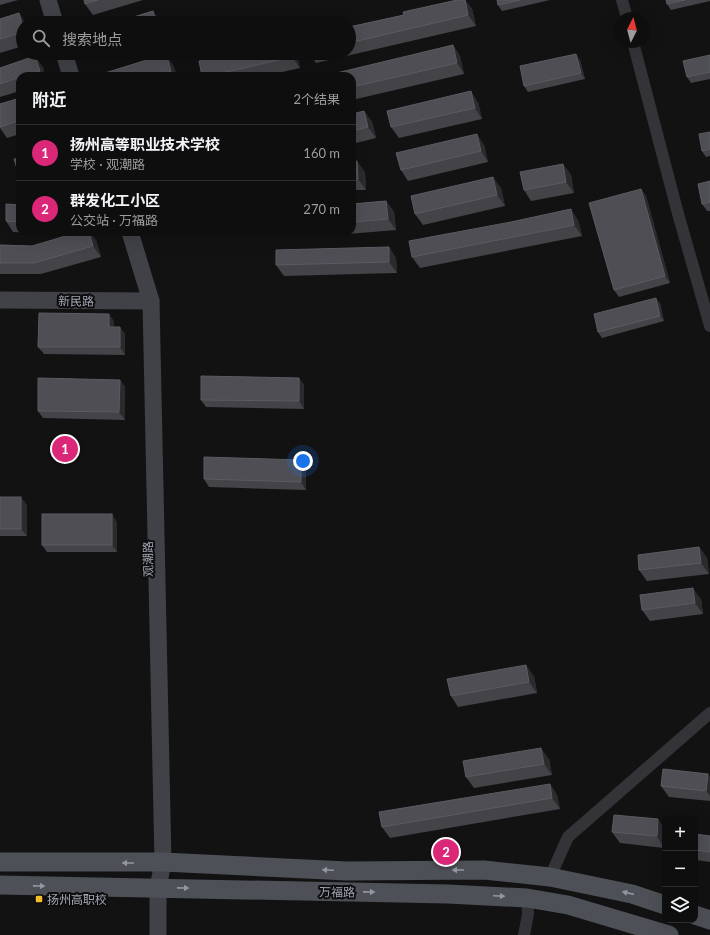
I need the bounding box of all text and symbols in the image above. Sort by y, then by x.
north arrow [614,12,650,48]
search box [16,16,356,60]
icon: search [30,27,52,49]
text: 搜索地点 [62,30,122,48]
text: 附近 [32,89,66,110]
text: 2个结果 [293,91,340,107]
text: 扬州高等职业技术学校 [70,135,220,153]
text: 1 [41,145,49,161]
text: 160 m [303,145,340,161]
text: 学校 · 观潮路 [70,156,145,172]
text: 群发化工小区 [70,191,160,209]
text: 2 [41,201,49,217]
text: 270 m [303,201,340,217]
text: 公交站 · 万福路 [70,212,158,228]
street label: 新民路 [58,293,94,309]
pin: 1 [52,434,78,464]
your location [293,451,313,471]
street label: 观潮路 [140,541,156,577]
map controls [662,815,698,923]
button: + [662,815,698,851]
pin: 2 [433,837,459,867]
button: − [662,851,698,887]
one-way arrow [121,860,134,866]
one-way arrow [321,867,334,873]
one-way arrow [451,867,464,873]
one-way arrow [33,883,46,889]
street label: 万福路 [319,884,355,900]
one-way arrow [177,885,190,891]
button: layers [662,887,698,923]
one-way arrow [363,889,375,896]
one-way arrow [622,890,634,896]
place label: 扬州高职校 [47,892,107,907]
one-way arrow [493,893,505,900]
marker: 扬州高职校 [34,894,44,904]

